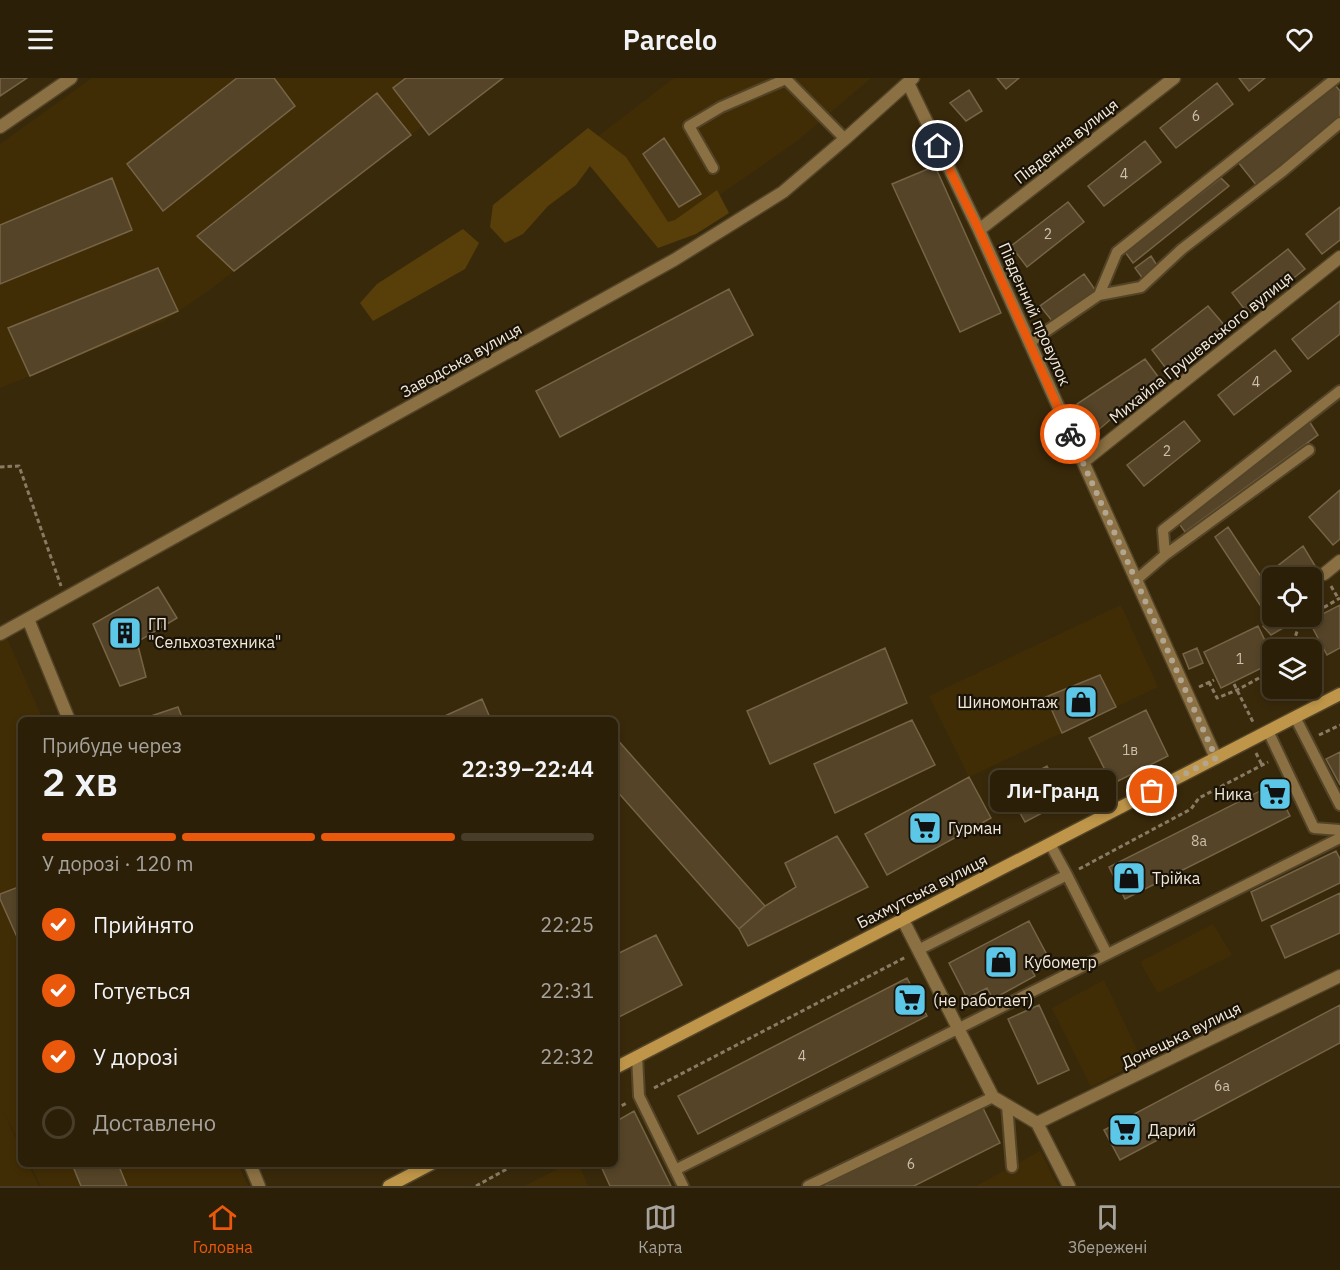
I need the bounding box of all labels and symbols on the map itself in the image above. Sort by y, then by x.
street label: Південна вулиця [1010,94,1122,188]
house number: 6 [1192,107,1200,125]
pin [912,120,963,171]
house number: 4 [1120,165,1128,183]
house number: 2 [1044,225,1052,243]
street label: Південний провулок [994,239,1076,389]
street label: Михайла Грушевського вулиця [1105,267,1297,427]
street label: Заводська вулиця [397,318,525,402]
house number: 4 [1252,373,1260,391]
courier [1040,404,1100,464]
house number: 2 [1163,442,1171,460]
place label: ГП "Сельхозтехника" [148,614,281,652]
building icon: ГП "Сельхозтехника" [107,615,143,651]
house number: 1 [1236,650,1244,668]
shop icon: Шиномонтаж [1063,684,1099,720]
place label: Шиномонтаж [957,692,1058,712]
house number: 1в [1122,741,1138,759]
pin [1126,765,1177,816]
callout: Ли-Гранд [990,770,1116,812]
supermarket icon: Ника [1257,776,1293,812]
place label: Ника [1214,784,1252,804]
supermarket icon: Гурман [907,810,943,846]
place label: Гурман [948,818,1002,838]
house number: 8а [1191,832,1207,850]
street label: Бахмутська вулиця [853,849,991,933]
shop icon: Трійка [1111,860,1147,896]
place label: Трійка [1152,868,1201,888]
shop icon: Кубометр [983,944,1019,980]
place label: Кубометр [1024,952,1097,972]
supermarket icon: (не работает) [892,982,928,1018]
place label: (не работает) [933,990,1033,1010]
street label: Донецька вулиця [1118,997,1244,1073]
house number: 4 [798,1047,806,1065]
house number: 6а [1214,1077,1230,1095]
supermarket icon: Дарий [1107,1112,1143,1148]
place label: Дарий [1148,1120,1196,1140]
house number: 6 [907,1155,915,1173]

